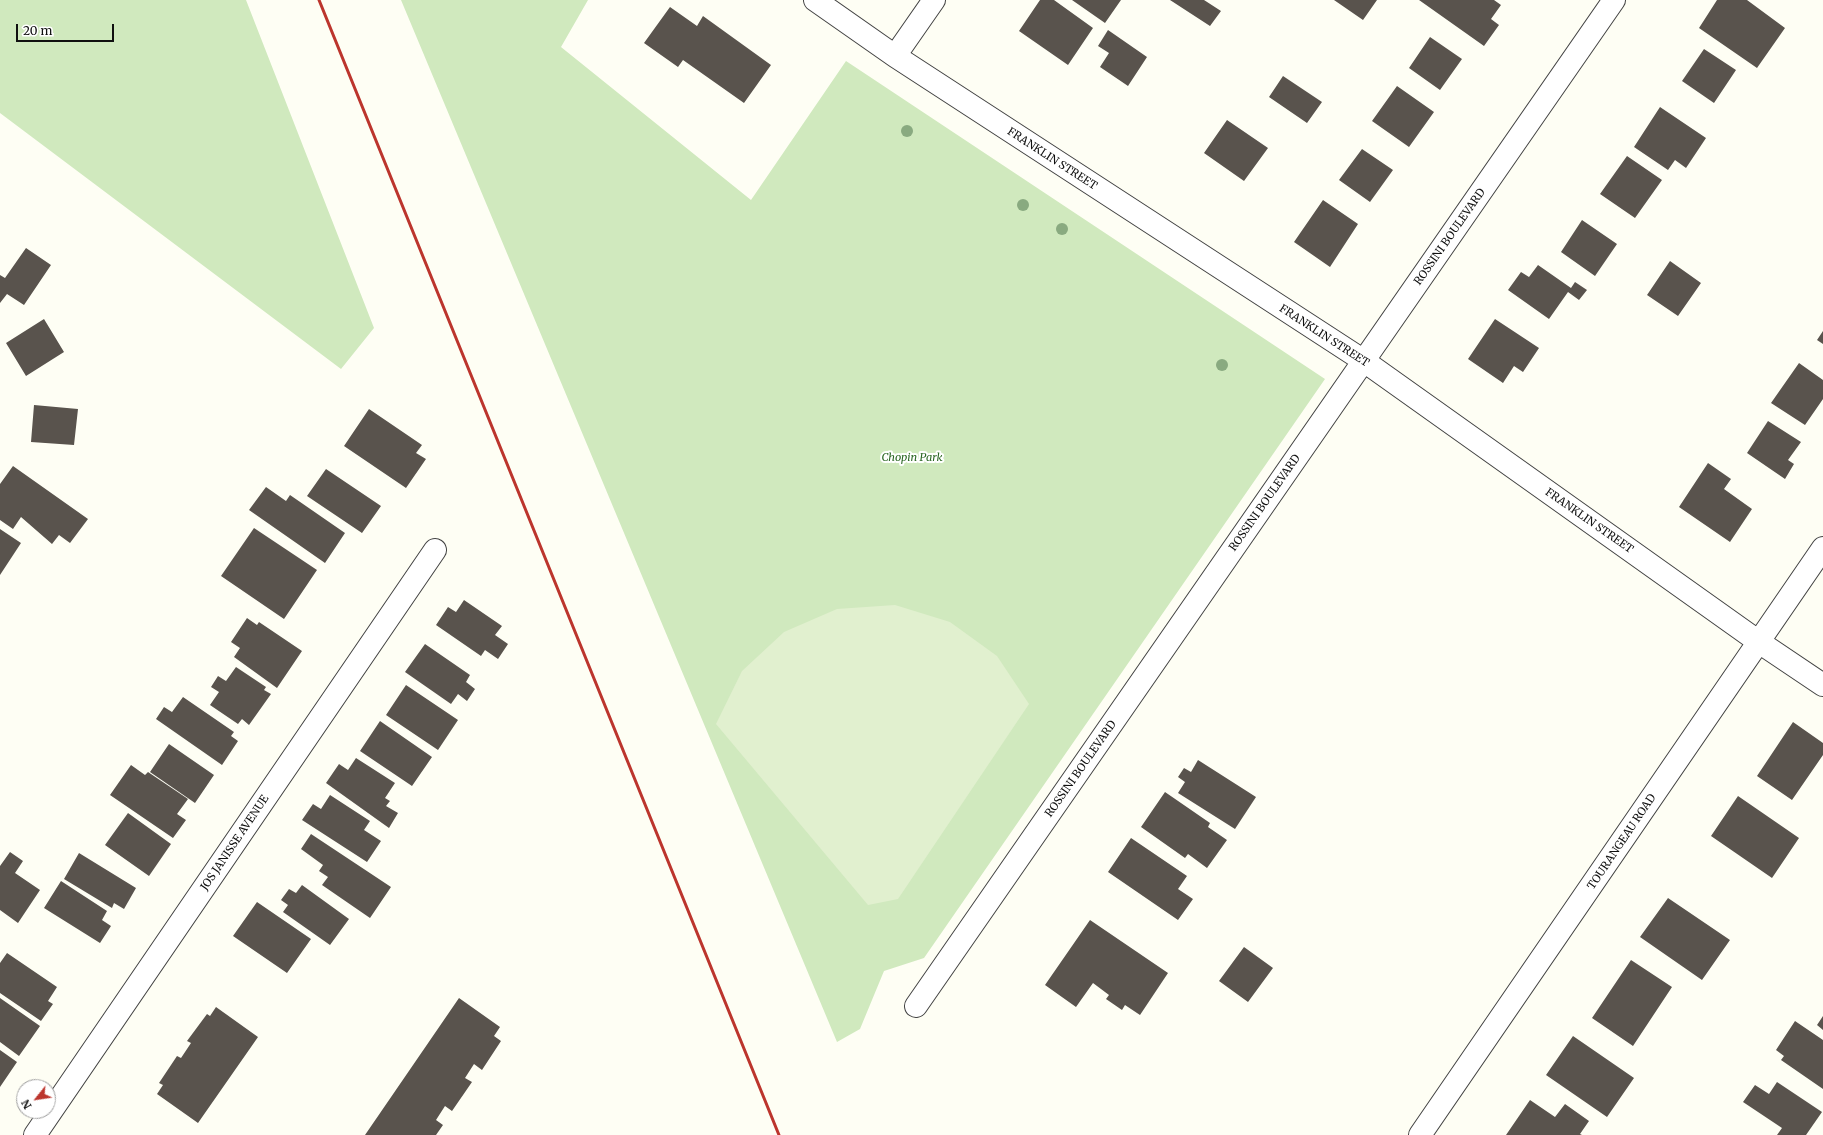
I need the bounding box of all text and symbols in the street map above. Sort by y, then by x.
scale bar [18,16,116,42]
text: 20 m [23,23,52,38]
street label: FRANKLIN STREET [1005,125,1099,193]
street label: ROSSINI BOULEVARD [1412,186,1488,288]
street label: FRANKLIN STREET [1277,302,1371,370]
park label: Chopin Park [881,451,943,465]
street label: ROSSINI BOULEVARD [1227,452,1303,554]
street label: FRANKLIN STREET [1542,486,1636,556]
street label: ROSSINI BOULEVARD [1043,718,1119,820]
street label: TOURANGEAU ROAD [1585,792,1659,892]
street label: JOS JANISSE AVENUE [198,793,272,893]
north arrow [16,1079,56,1119]
text: N [18,1097,35,1112]

